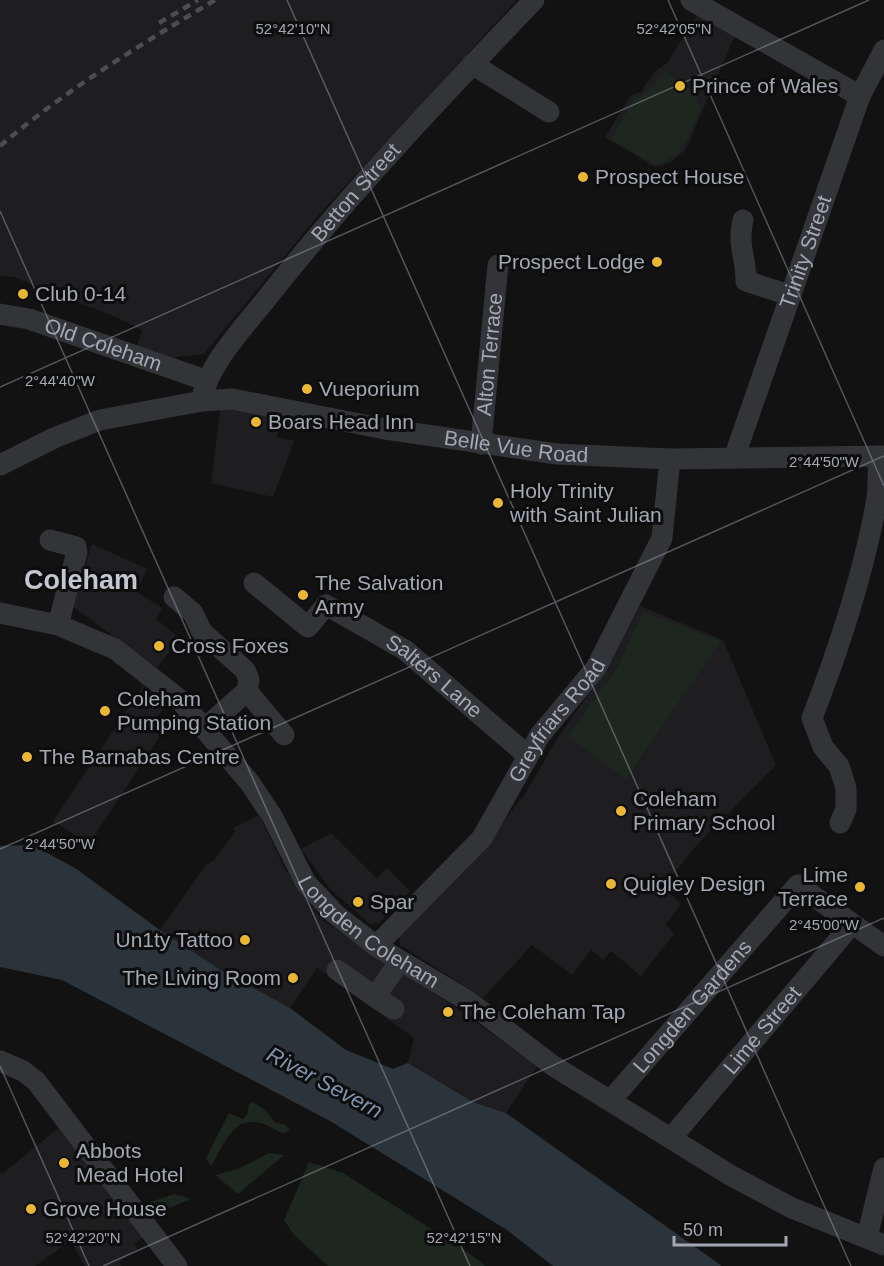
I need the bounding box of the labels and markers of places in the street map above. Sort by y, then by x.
place label: Prince of Wales [692,74,838,97]
marker: Prince of Wales [673,79,687,93]
place label: Prospect House [595,165,744,188]
marker: Prospect House [576,170,590,184]
place label: Prospect Lodge [498,250,645,273]
marker: Prospect Lodge [650,255,664,269]
place label: Club 0-14 [35,282,126,305]
marker: Club 0-14 [16,287,30,301]
place label: Vueporium [319,377,420,400]
marker: Vueporium [300,382,314,396]
place label: Boars Head Inn [268,410,414,433]
marker: Boars Head Inn [249,415,263,429]
place label: Holy Trinity with Saint Julian [509,479,662,526]
marker: Holy Trinity with Saint Julian [491,496,505,510]
place label: The Salvation Army [315,571,443,618]
marker: The Salvation Army [296,588,310,602]
place label: Cross Foxes [171,634,289,657]
marker: Cross Foxes [152,639,166,653]
place label: Coleham Pumping Station [117,687,271,734]
marker: Coleham Pumping Station [98,704,112,718]
place label: The Barnabas Centre [39,745,240,768]
marker: The Barnabas Centre [20,750,34,764]
place label: Coleham Primary School [633,787,775,834]
marker: Coleham Primary School [614,804,628,818]
place label: Lime Terrace [778,863,848,910]
place label: Quigley Design [623,872,765,895]
marker: Quigley Design [604,877,618,891]
marker: Lime Terrace [853,880,867,894]
place label: Spar [370,890,414,913]
marker: Spar [351,895,365,909]
place label: Un1ty Tattoo [115,928,233,951]
marker: Un1ty Tattoo [238,933,252,947]
place label: The Living Room [122,966,281,989]
marker: The Living Room [286,971,300,985]
place label: The Coleham Tap [460,1000,625,1023]
marker: The Coleham Tap [441,1005,455,1019]
place label: Abbots Mead Hotel [76,1139,183,1186]
marker: Abbots Mead Hotel [57,1156,71,1170]
place label: Grove House [43,1197,167,1220]
marker: Grove House [24,1202,38,1216]

